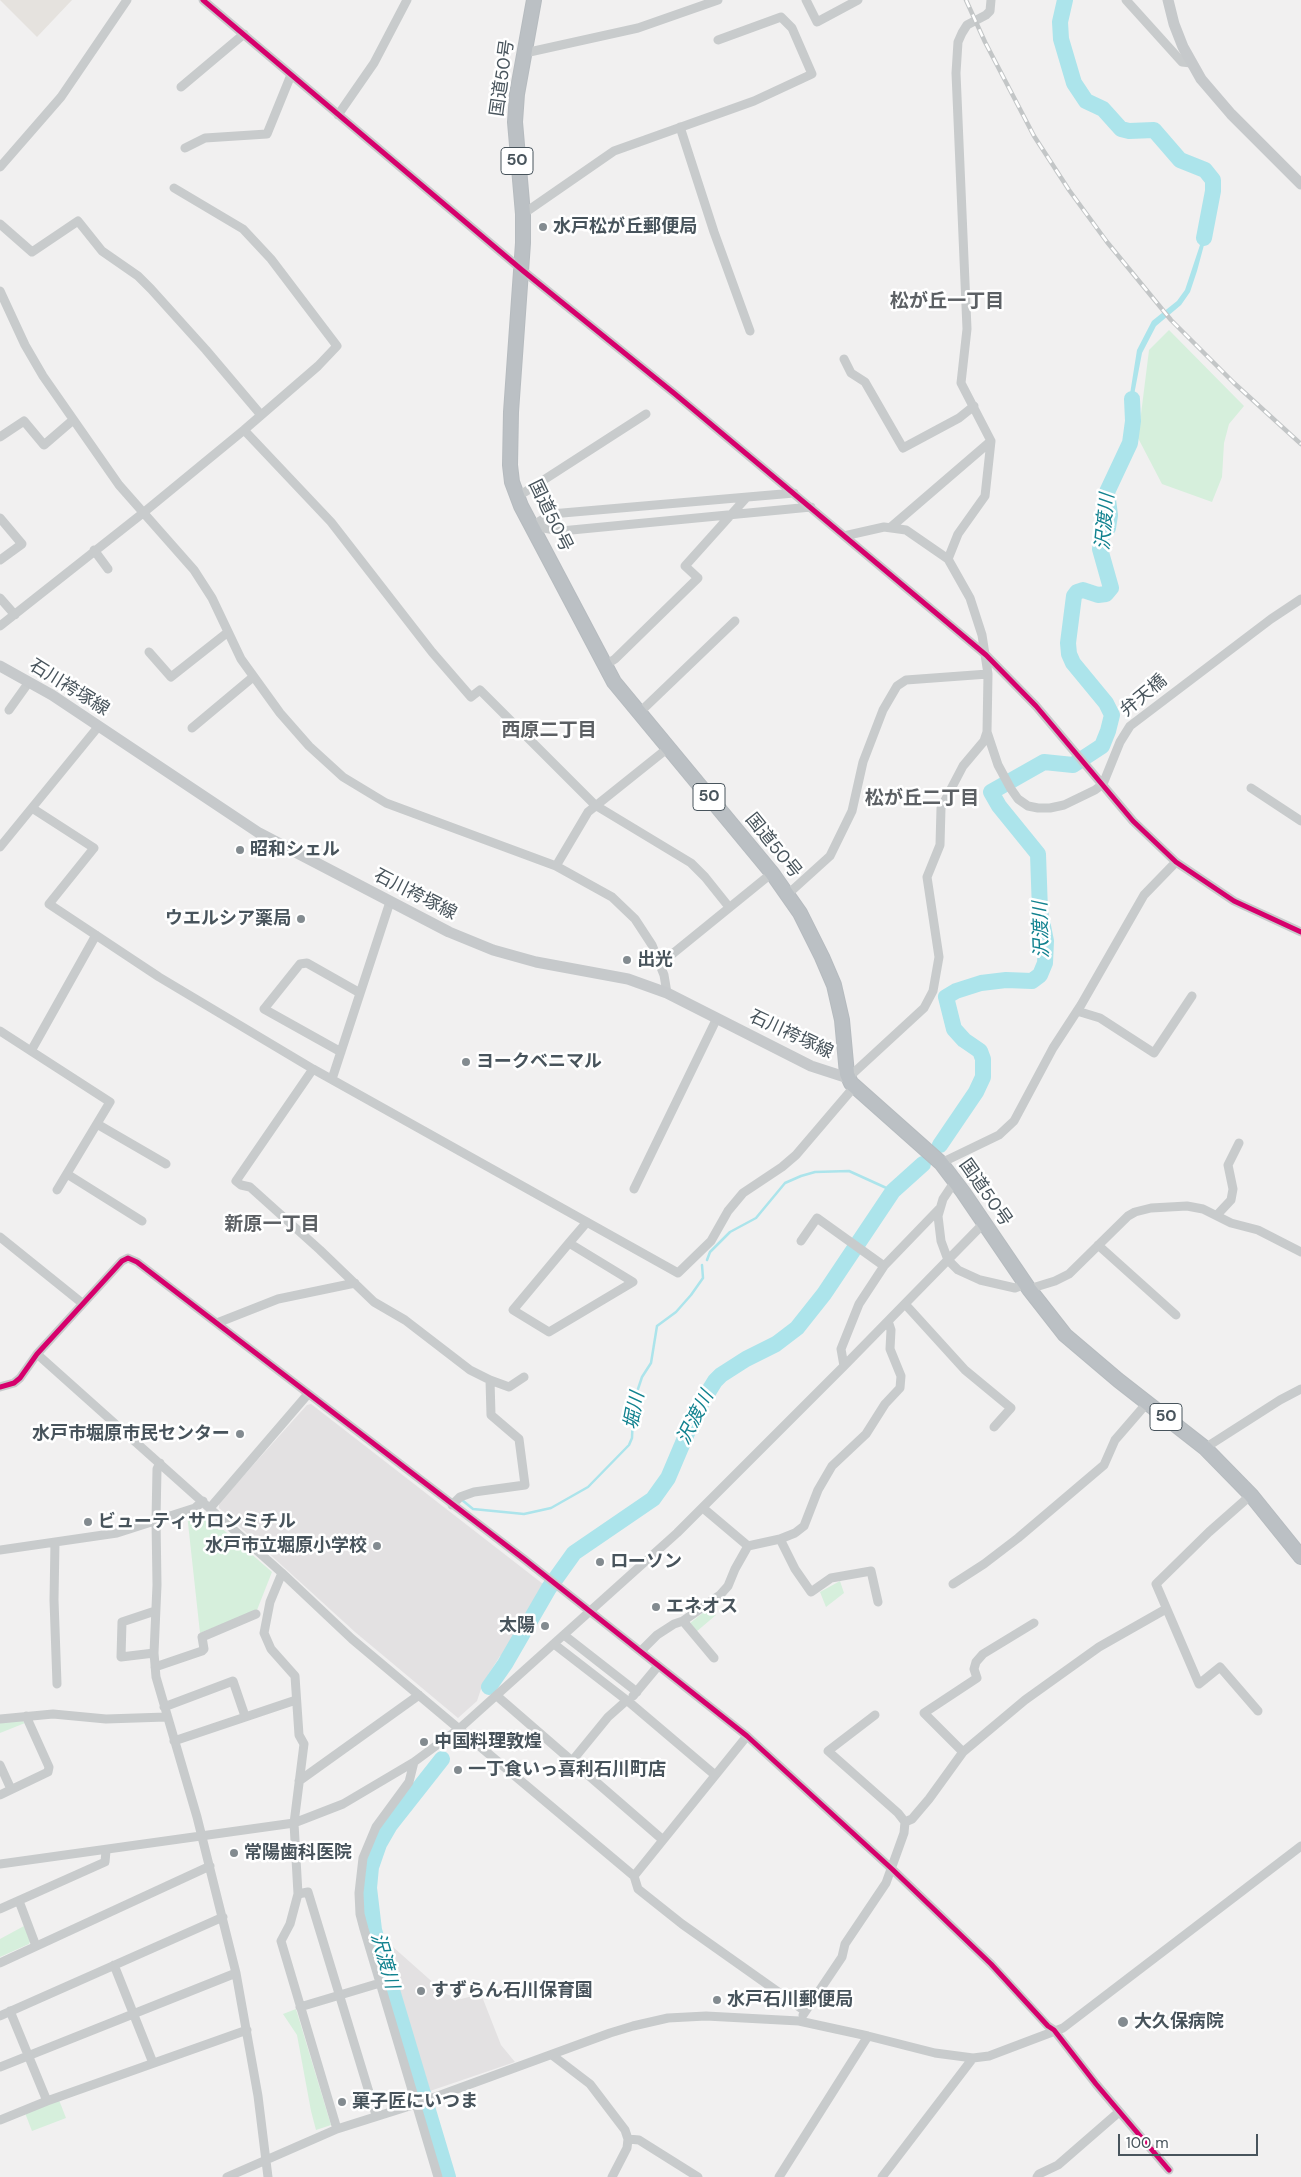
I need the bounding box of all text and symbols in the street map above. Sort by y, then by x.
street label: 国道50号 [487,38,519,118]
road number: 50 [501,148,533,175]
place label: 水戸松が丘郵便局 [553,216,697,238]
marker: 水戸松が丘郵便局 [537,221,549,233]
district label: 松が丘一丁目 [890,291,1004,313]
street label: 国道50号 [523,477,577,555]
water label: 沢渡川 [1092,493,1120,551]
street label: 石川袴塚線 [25,655,113,721]
street label: 弁天橋 [1116,670,1172,722]
district label: 西原二丁目 [502,720,596,742]
road number: 50 [693,784,725,810]
district label: 松が丘二丁目 [865,788,979,810]
street label: 国道50号 [740,809,806,883]
place label: 昭和シェル [250,839,340,861]
marker: 昭和シェル [234,844,246,856]
street label: 石川袴塚線 [370,865,460,925]
water label: 沢渡川 [1030,901,1054,959]
place label: ウエルシア薬局 [165,908,291,930]
marker: ウエルシア薬局 [295,913,307,925]
place label: 出光 [637,949,673,971]
marker: 出光 [621,954,633,966]
street label: 石川袴塚線 [746,1006,836,1064]
place label: ヨークベニマル [476,1051,602,1073]
marker: ヨークベニマル [460,1056,472,1068]
street label: 国道50号 [954,1155,1016,1231]
district label: 新原一丁目 [225,1214,319,1236]
water label: 沢渡川 [673,1387,719,1449]
water label: 堀川 [620,1390,650,1432]
road number: 50 [1150,1404,1182,1430]
place label: 水戸市堀原市民センター [32,1423,230,1445]
marker: 水戸市堀原市民センター [234,1428,246,1440]
place label: ビューティサロンミチル [98,1511,296,1533]
marker: ビューティサロンミチル [82,1516,94,1528]
place label: 水戸市立堀原小学校 [205,1535,367,1557]
marker: 水戸市立堀原小学校 [371,1540,383,1552]
place label: ローソン [610,1551,682,1573]
marker: ローソン [594,1556,606,1568]
place label: エネオス [666,1596,738,1618]
marker: エネオス [650,1601,662,1613]
place label: 太陽 [499,1615,535,1637]
marker: 太陽 [539,1620,551,1632]
place label: 中国料理敦煌 [434,1731,542,1753]
marker: 中国料理敦煌 [418,1736,430,1748]
place label: 一丁食いっ喜利石川町店 [468,1759,666,1781]
marker: 一丁食いっ喜利石川町店 [452,1764,464,1776]
place label: 常陽歯科医院 [244,1842,352,1864]
marker: 常陽歯科医院 [228,1847,240,1859]
water label: 沢渡川 [365,1930,403,1992]
place label: すずらん石川保育園 [431,1980,593,2002]
marker: すずらん石川保育園 [415,1985,427,1997]
place label: 水戸石川郵便局 [727,1989,853,2011]
marker: 水戸石川郵便局 [711,1994,723,2006]
place label: 大久保病院 [1134,2011,1224,2033]
marker: 大久保病院 [1116,2015,1130,2029]
place label: 菓子匠にいつま [352,2091,478,2113]
marker: 菓子匠にいつま [336,2096,348,2108]
scale bar [1121,2124,1261,2156]
text: 100 m [1126,2133,1169,2153]

